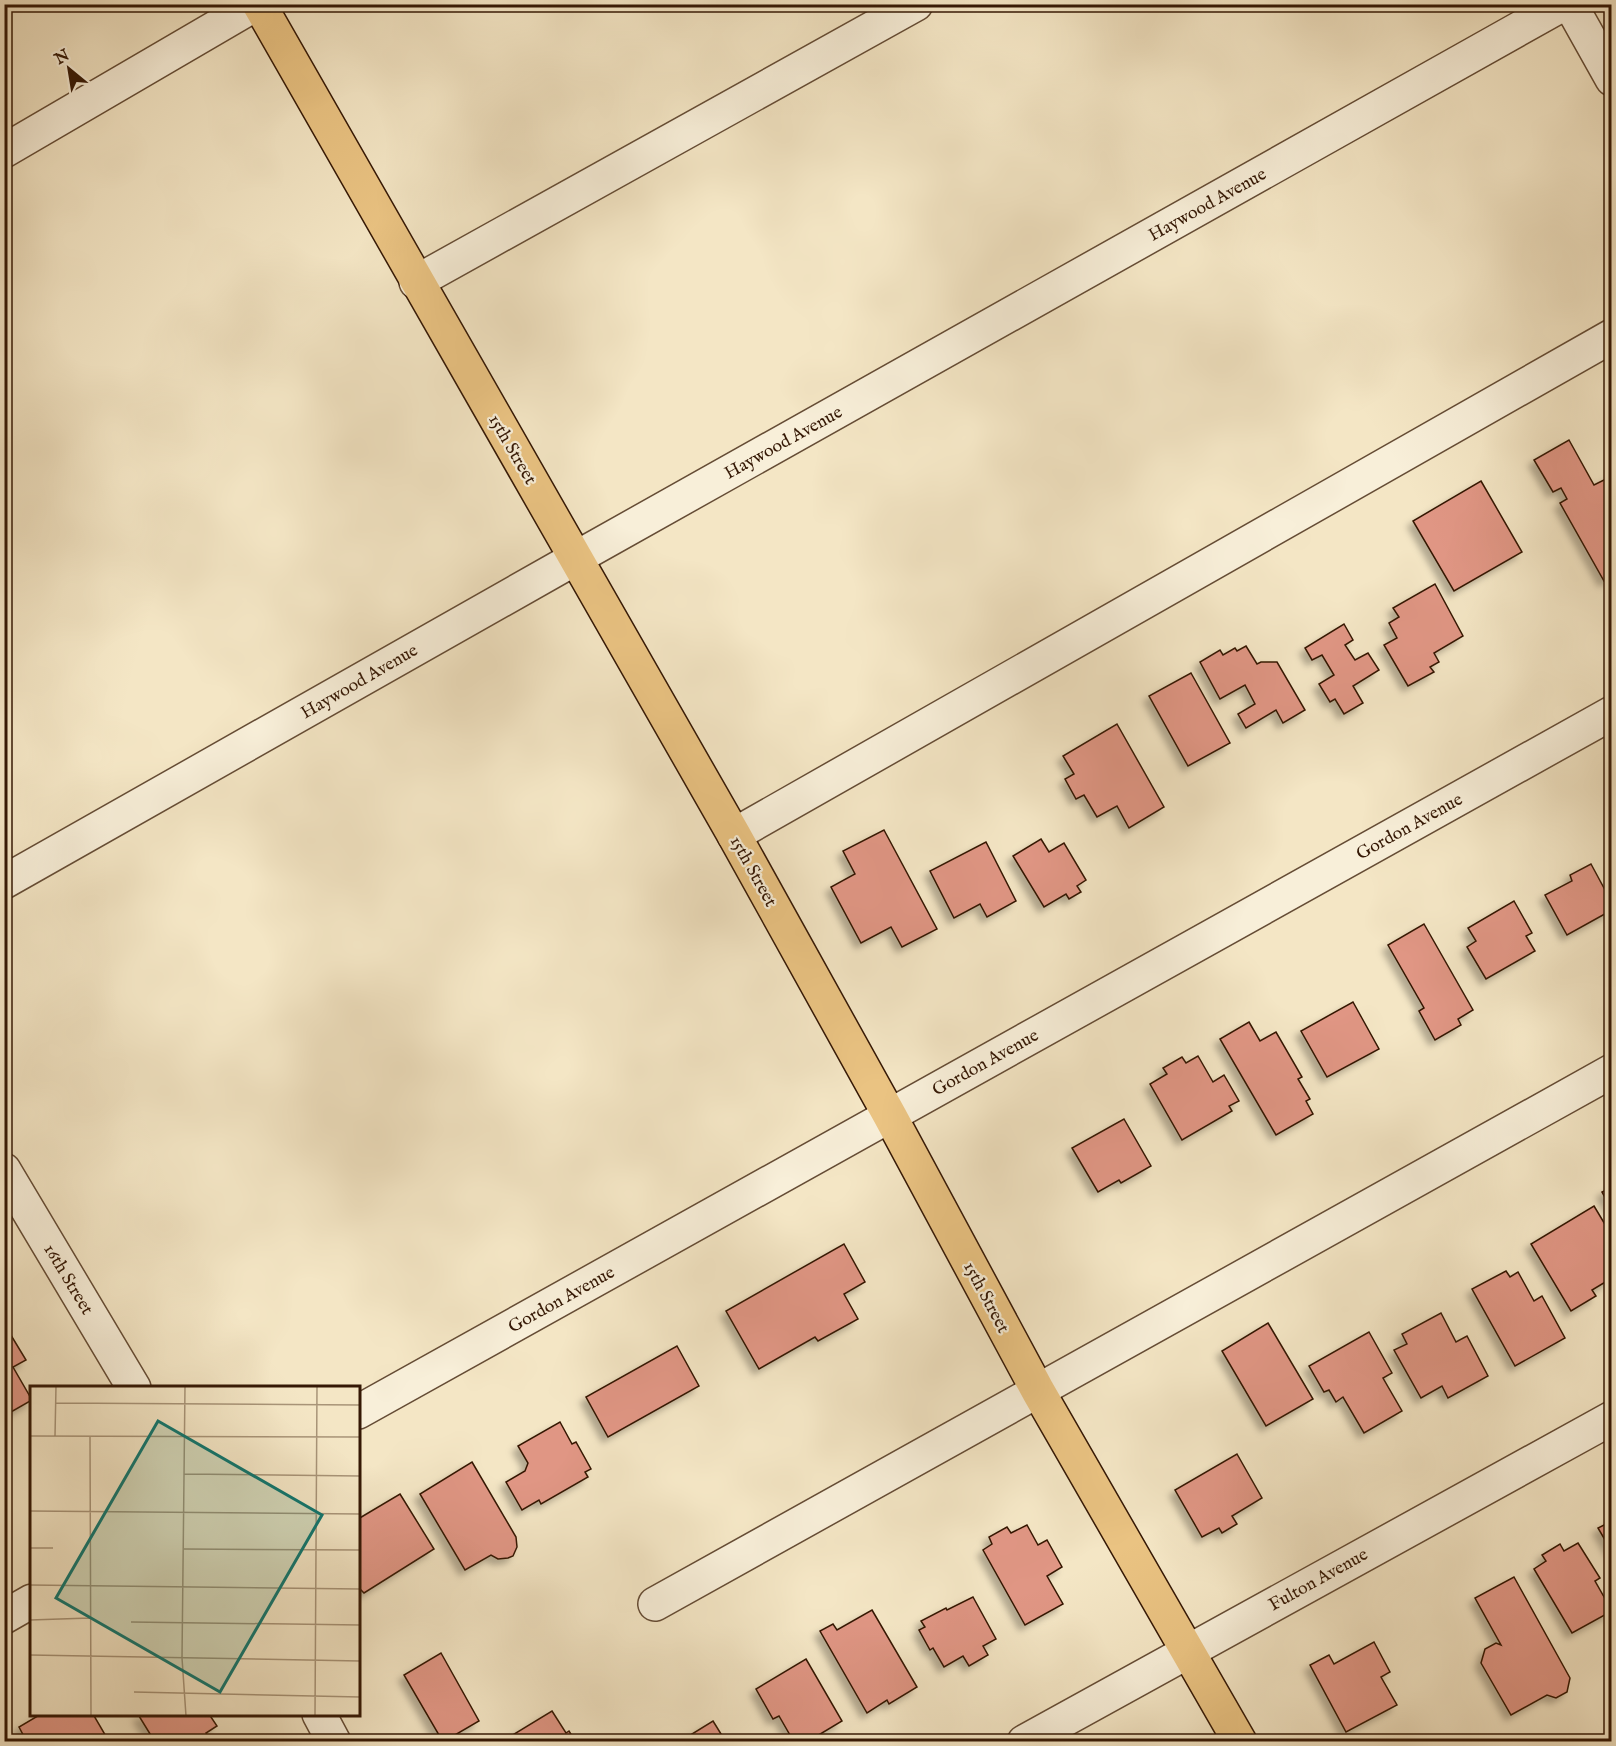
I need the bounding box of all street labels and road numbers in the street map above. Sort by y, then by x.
street label: Haywood Avenue [1145,163,1271,247]
street label: Haywood Avenue [721,401,847,485]
street label: 15th Street [482,410,541,489]
street label: Haywood Avenue [297,639,422,725]
street label: Gordon Avenue [1352,789,1467,866]
street label: 15th Street [724,832,782,911]
street label: Gordon Avenue [928,1025,1043,1102]
street label: 16th Street [38,1240,98,1319]
street label: 15th Street [957,1258,1014,1337]
street label: Gordon Avenue [504,1262,619,1339]
street label: Fulton Avenue [1265,1544,1372,1617]

